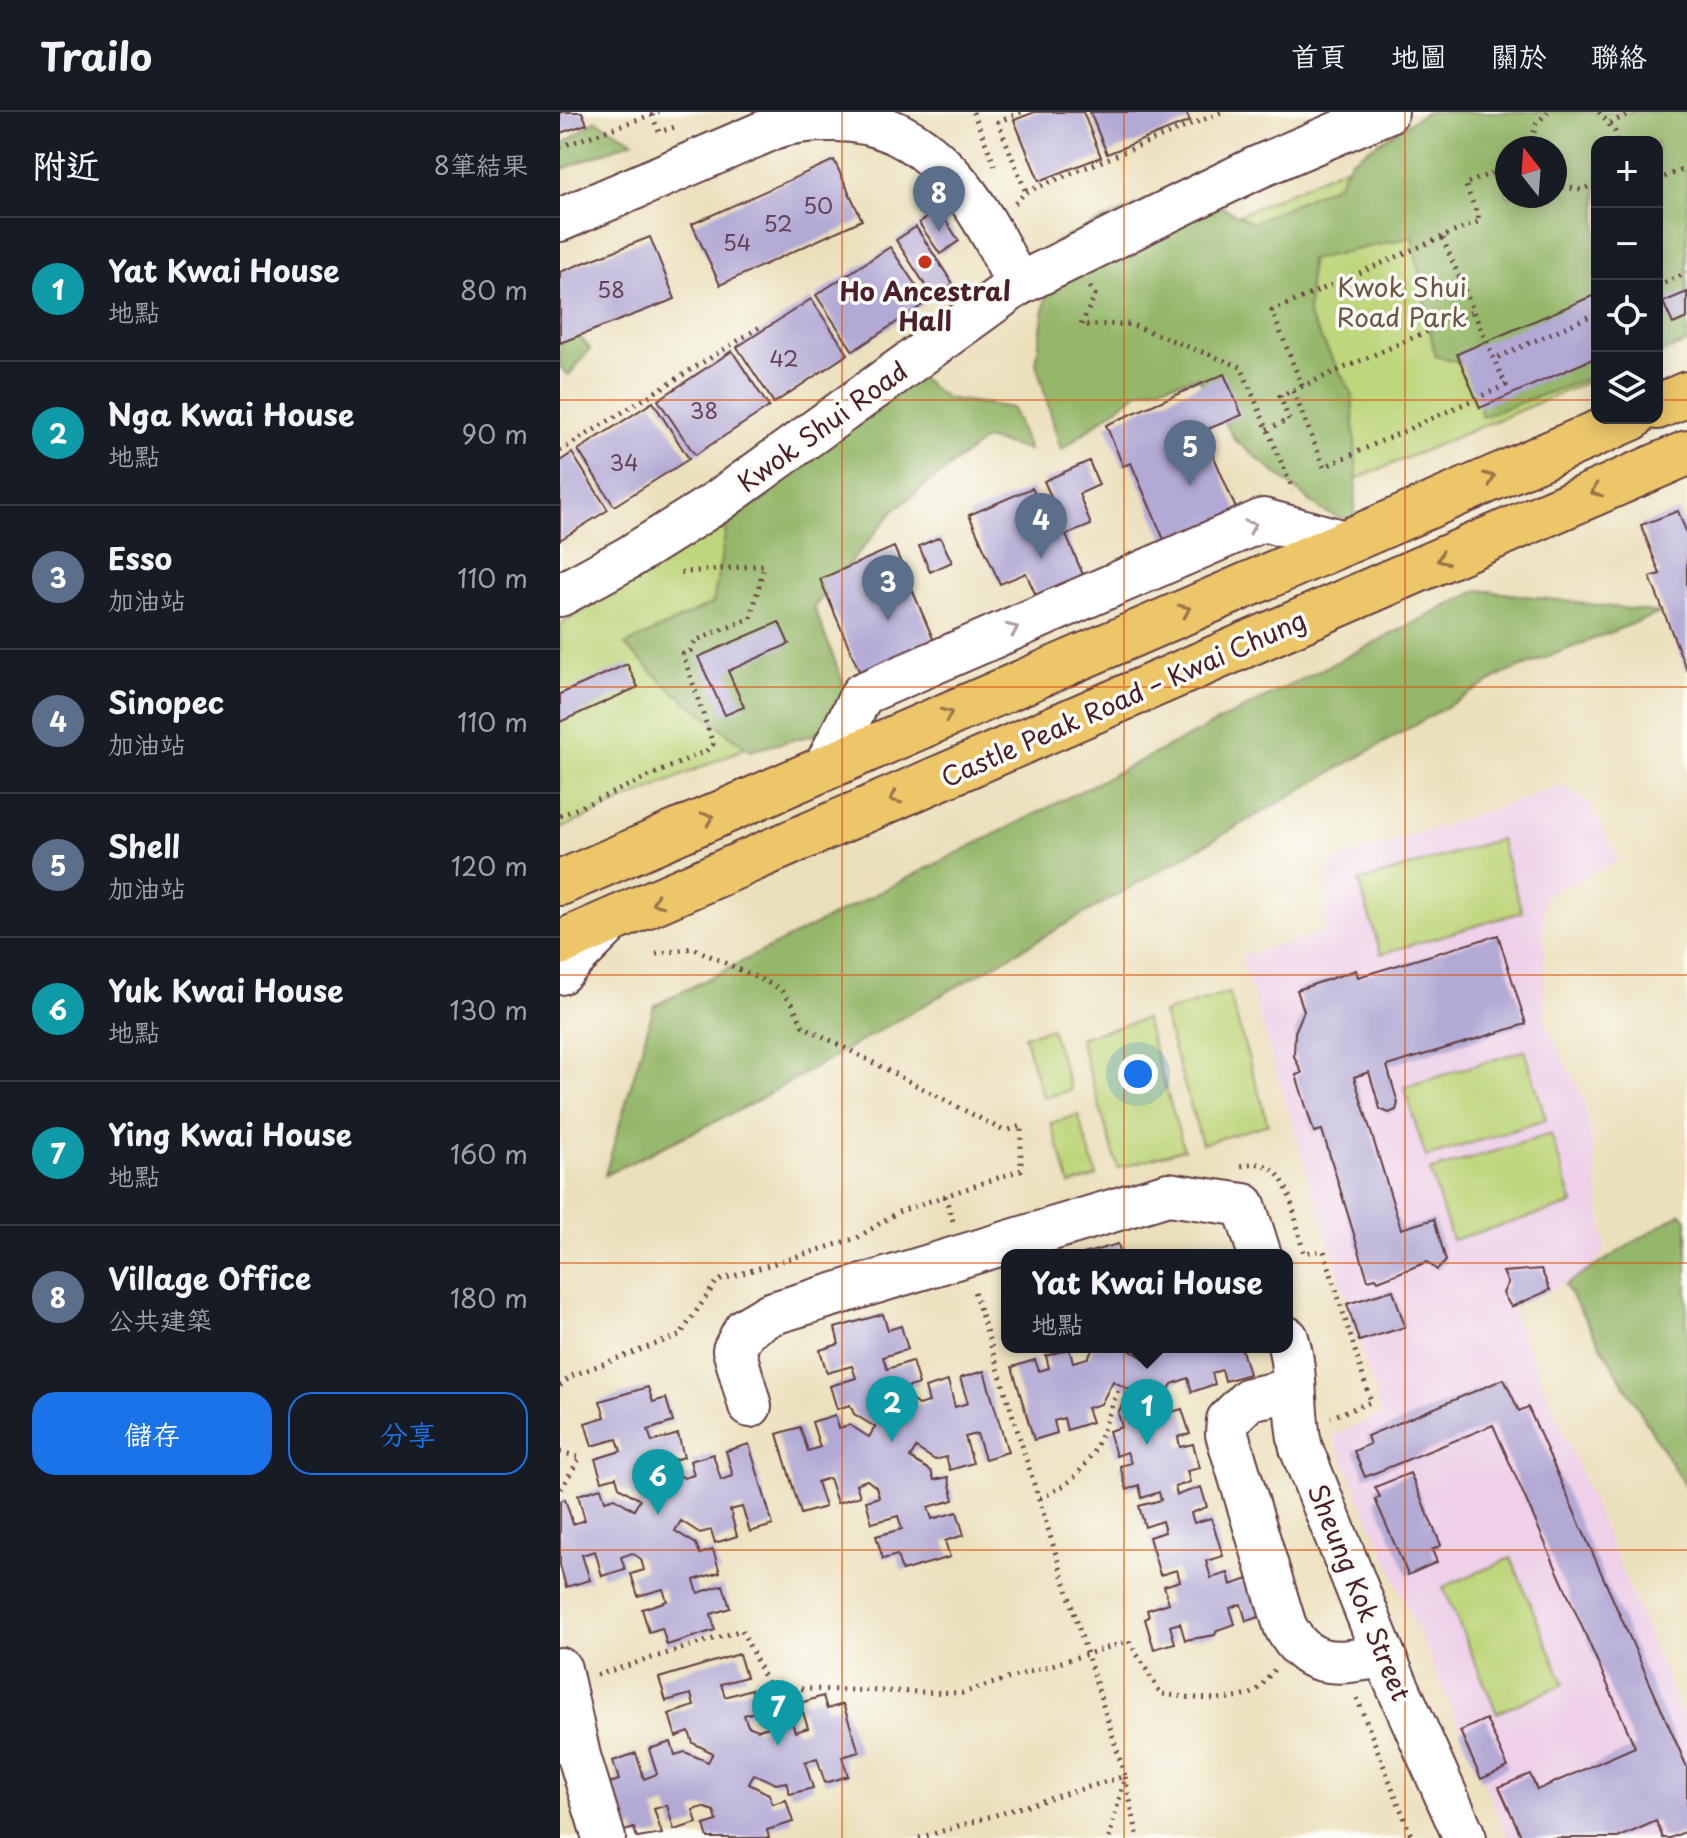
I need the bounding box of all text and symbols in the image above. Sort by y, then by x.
text: Trailo [40,27,152,84]
text: 首頁 [1291,34,1347,77]
text: 地圖 [1391,34,1447,77]
text: 關於 [1491,34,1547,77]
text: 聯絡 [1591,34,1647,77]
north arrow [1495,136,1567,208]
map controls [1591,136,1663,424]
button: + [1591,136,1663,208]
text: 附近 [32,138,100,190]
text: 8筆結果 [434,145,528,184]
pin: 8 [913,166,965,232]
house number: 50 [803,188,833,221]
house number: 52 [763,206,793,239]
button: − [1591,208,1663,280]
house number: 54 [723,225,751,258]
text: Yat Kwai House [108,247,340,292]
marker: Ho Ancestral Hall [916,253,934,271]
park label: Kwok Shui Road Park [1337,267,1467,336]
text: 1 [52,270,64,309]
text: 80 m [460,270,528,309]
place label: Ho Ancestral Hall [839,271,1011,340]
house number: 58 [597,272,625,305]
button: locate [1591,280,1663,352]
text: 地點 [108,292,160,331]
house number: 42 [769,341,799,374]
street label: Kwok Shui Road [729,351,915,501]
button: layers [1591,352,1663,424]
text: Nga Kwai House [108,391,354,436]
house number: 38 [690,393,718,426]
text: 2 [49,414,67,453]
text: 90 m [461,414,528,453]
pin: 5 [1164,420,1216,486]
text: 地點 [108,436,160,475]
house number: 34 [609,445,639,478]
one-way arrow [1482,472,1497,488]
one-way arrow [1590,482,1605,498]
pin: 4 [1015,493,1067,559]
one-way arrow [1243,519,1257,535]
text: Esso [108,535,172,580]
one-way arrow [1435,549,1450,565]
pin: 3 [862,555,914,621]
text: 3 [49,558,67,597]
text: 110 m [457,558,528,597]
text: 加油站 [108,580,186,619]
street label: Castle Peak Road – Kwai Chung [934,600,1312,796]
one-way arrow [1177,603,1191,619]
one-way arrow [1004,622,1019,638]
text: Sinopec [108,679,224,724]
text: 4 [49,702,67,741]
text: 110 m [457,702,528,741]
one-way arrow [939,708,953,724]
text: 加油站 [108,724,186,763]
one-way arrow [889,788,904,804]
one-way arrow [700,812,715,828]
text: Shell [108,823,180,868]
text: 5 [50,846,66,885]
text: 120 m [451,846,528,885]
text: 加油站 [108,868,186,907]
one-way arrow [651,892,665,908]
text: Yuk Kwai House [108,967,344,1012]
text: 6 [49,990,67,1029]
text: 130 m [449,990,528,1029]
text: 地點 [108,1012,160,1051]
your location [1118,1054,1158,1094]
text: Ying Kwai House [108,1111,352,1156]
text: 7 [51,1134,65,1173]
text: 160 m [450,1134,528,1173]
text: 地點 [108,1156,160,1195]
popup [1001,1249,1293,1353]
text: Village Office [108,1255,311,1300]
text: Yat Kwai House [1031,1259,1263,1304]
text: 8 [50,1278,66,1317]
text: 180 m [450,1278,528,1317]
text: 公共建築 [108,1300,212,1339]
text: 地點 [1031,1304,1083,1343]
pin: 2 [866,1376,918,1442]
pin: 1 [1121,1379,1173,1445]
button: 儲存 [32,1392,272,1475]
button: 分享 [288,1392,528,1475]
pin: 6 [632,1449,684,1515]
street label: Sheung Kok Street [1299,1477,1421,1707]
pin: 7 [752,1680,804,1746]

